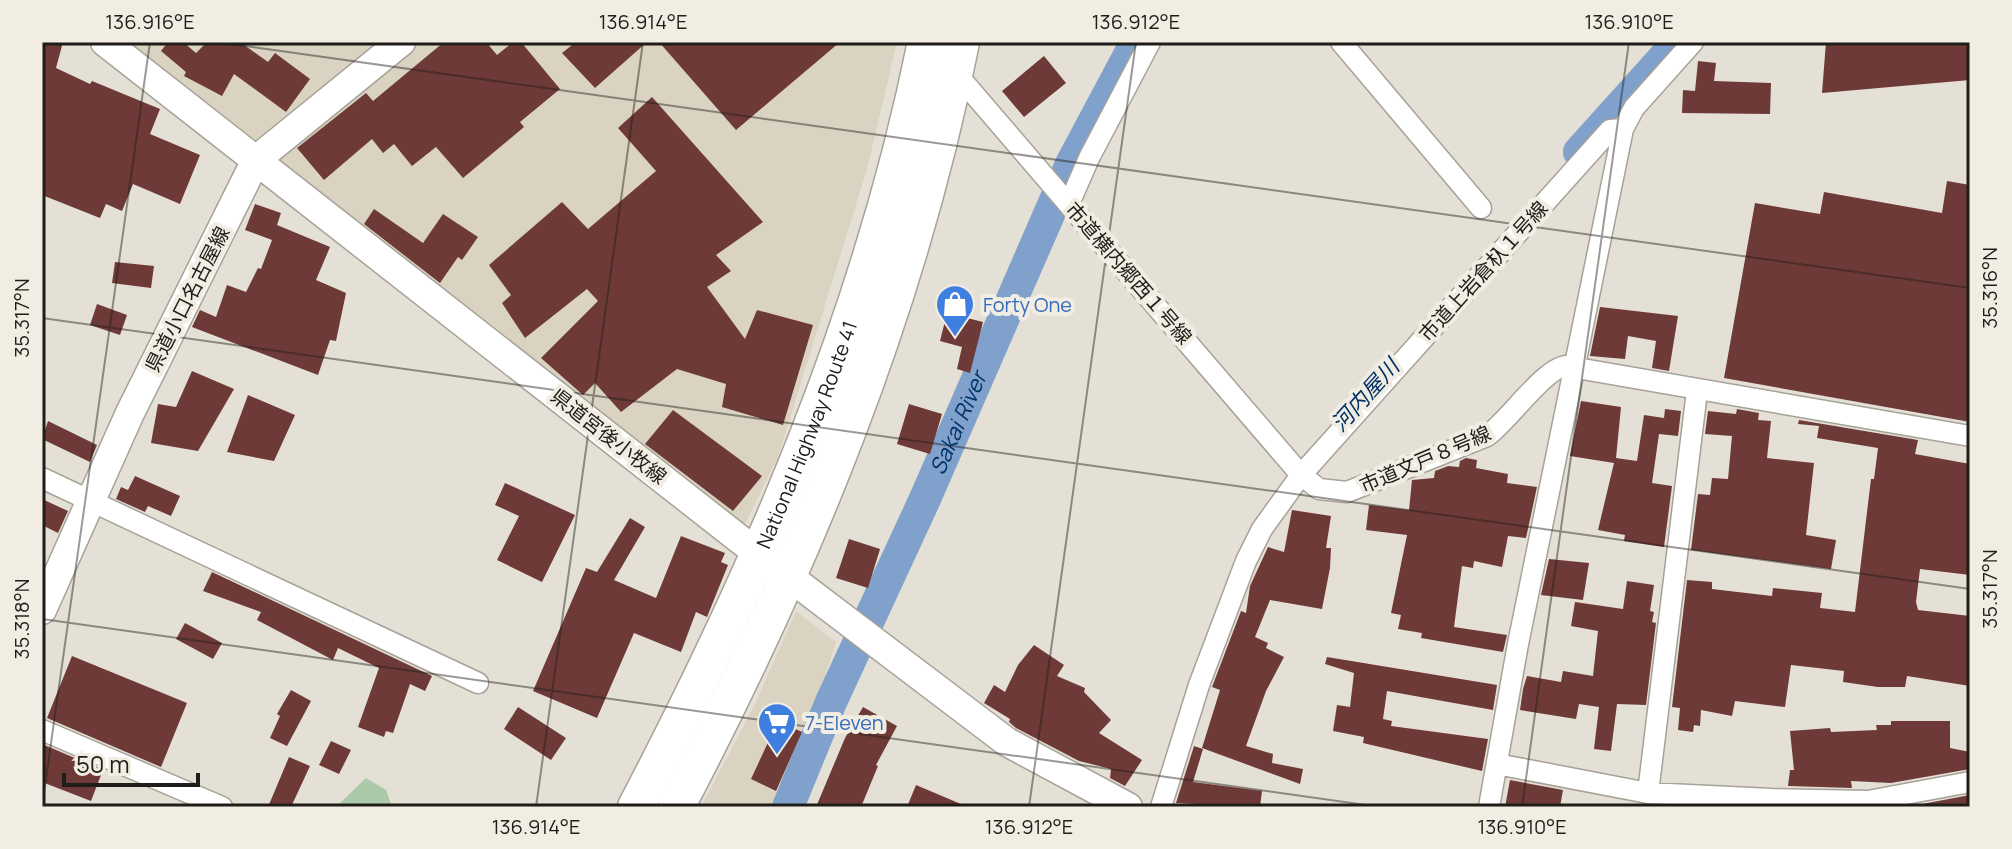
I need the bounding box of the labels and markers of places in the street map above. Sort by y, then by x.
shop icon: Forty One [934,283,976,338]
place label: Forty One [983,291,1072,318]
supermarket icon: 7-Eleven [756,701,798,756]
place label: 7-Eleven [805,709,884,736]

